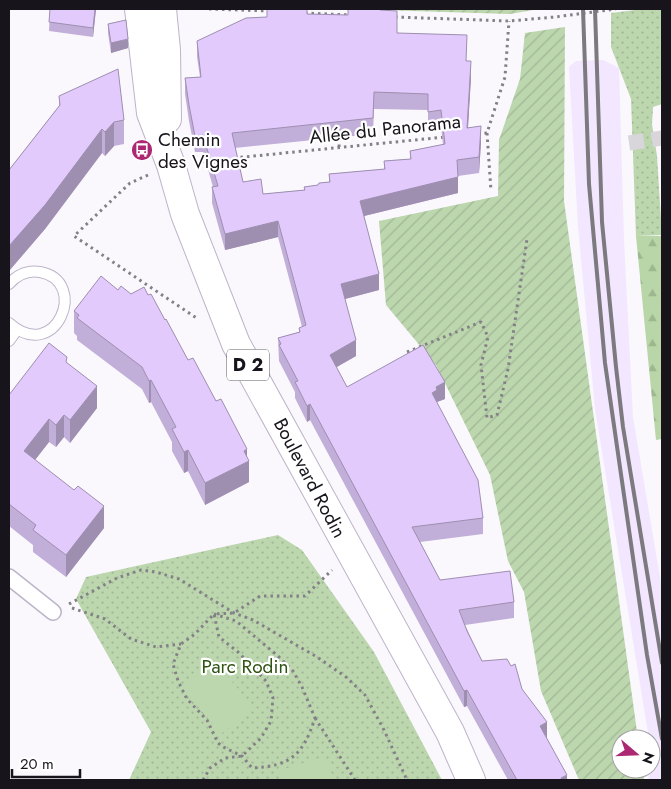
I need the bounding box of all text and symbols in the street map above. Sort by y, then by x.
street label: Allée du Panorama [308,108,462,150]
place label: Chemin des Vignes [158,126,248,175]
bus stop icon: Chemin des Vignes [130,138,154,162]
road number: D 2 [227,350,269,380]
street label: Boulevard Rodin [267,413,353,543]
park label: Parc Rodin [202,653,288,680]
north arrow [611,729,661,779]
scale bar [12,746,80,778]
text: N [637,750,660,767]
text: 20 m [20,753,54,775]

